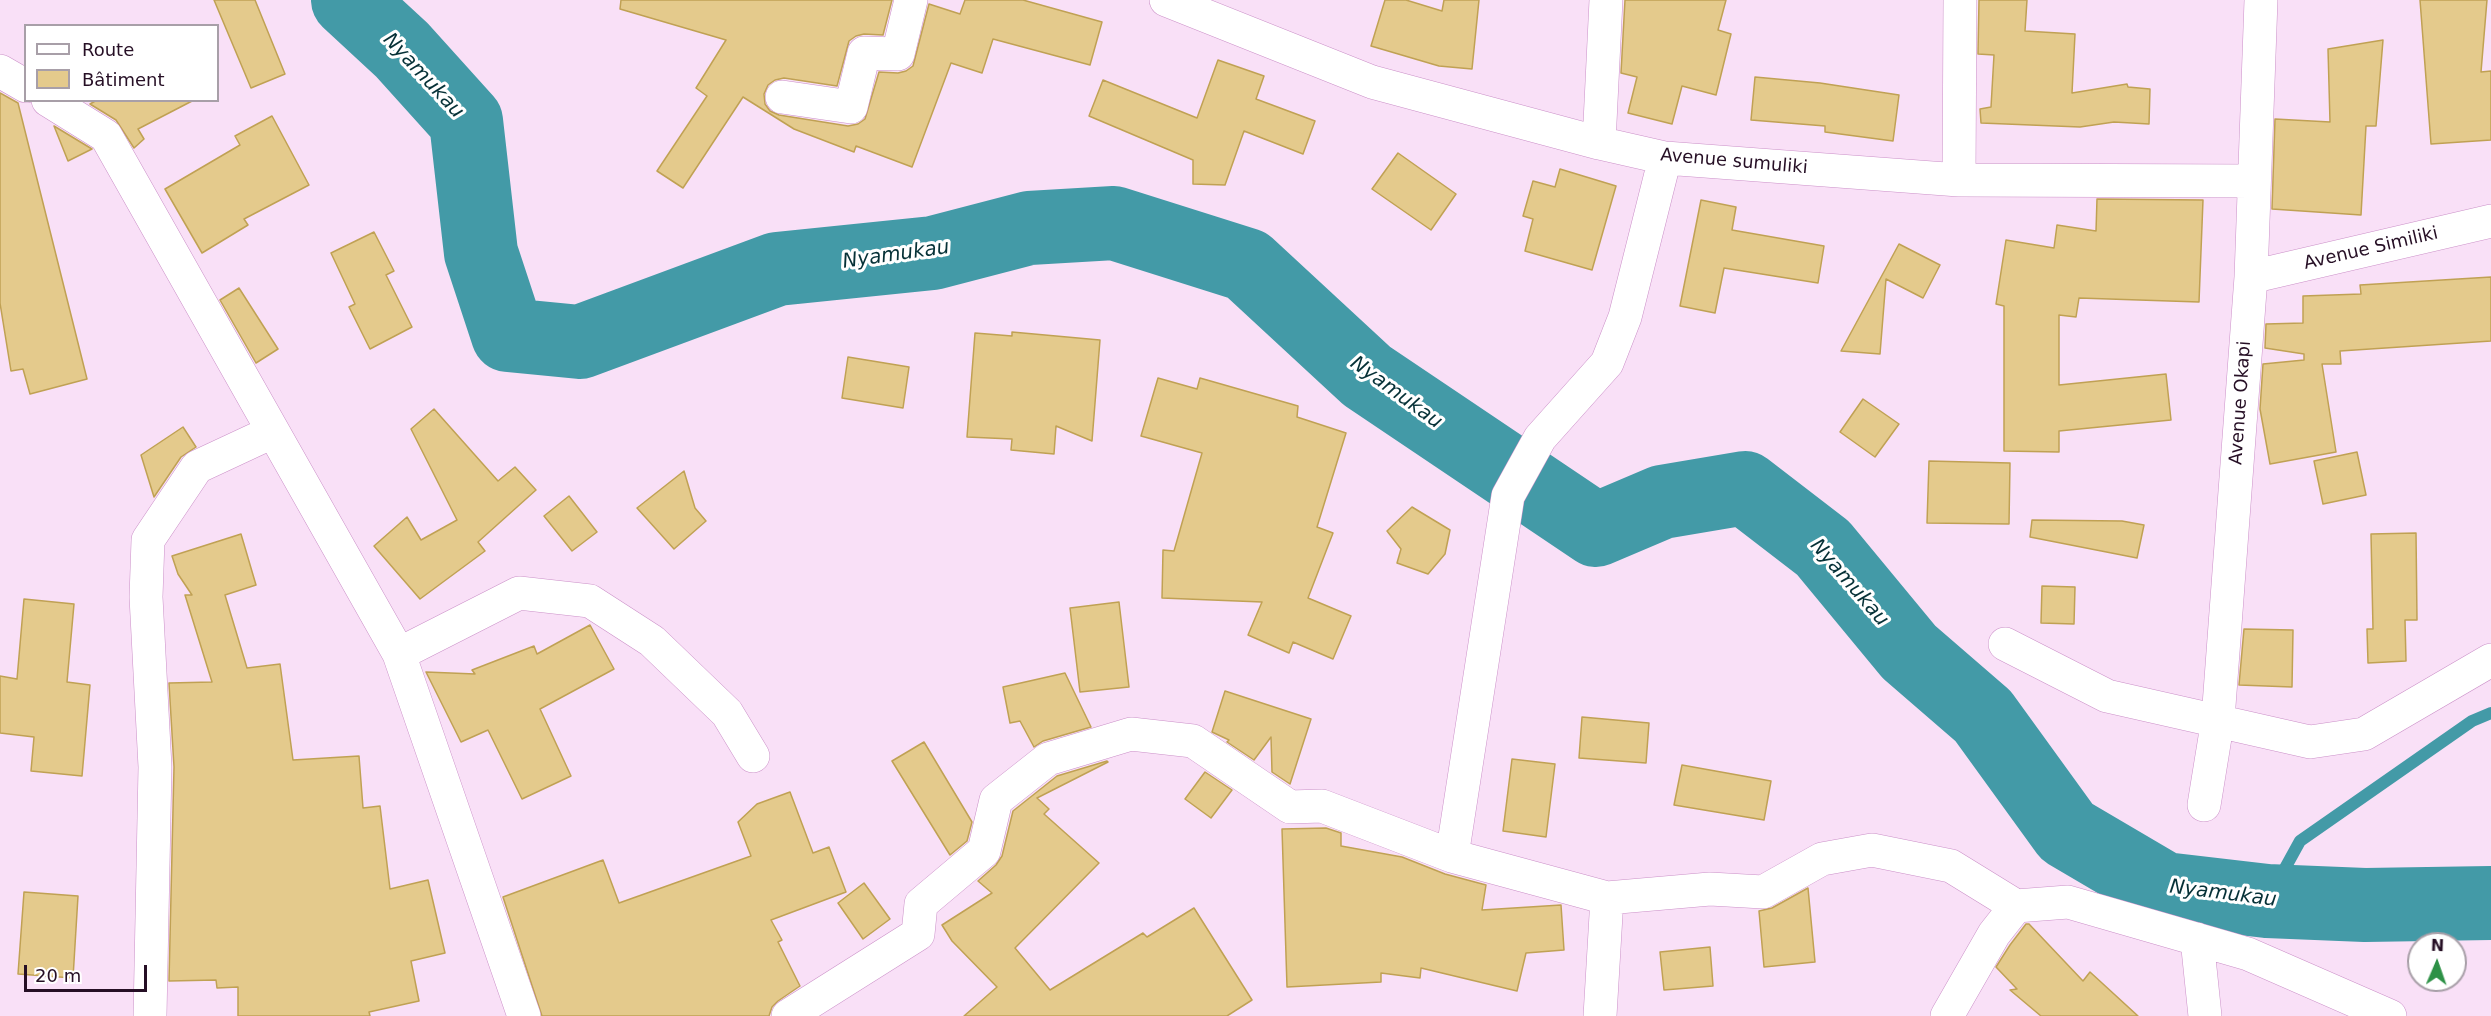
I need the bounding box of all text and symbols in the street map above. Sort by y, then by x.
legend [24,24,219,102]
water label: Nyamukau [377,28,469,124]
text: Route [82,39,134,60]
text: Bâtiment [82,69,165,90]
street label: Avenue sumuliki [1659,145,1809,179]
street label: Avenue Similiki [2302,223,2440,275]
water label: Nyamukau [841,236,951,274]
street label: Avenue Okapi [2226,340,2256,466]
water label: Nyamukau [1345,352,1447,434]
water label: Nyamukau [1805,534,1893,632]
water label: Nyamukau [2168,876,2278,912]
north arrow [2407,932,2467,992]
text: N [2431,936,2445,955]
scale bar [27,953,150,991]
text: 20 m [35,965,81,986]

